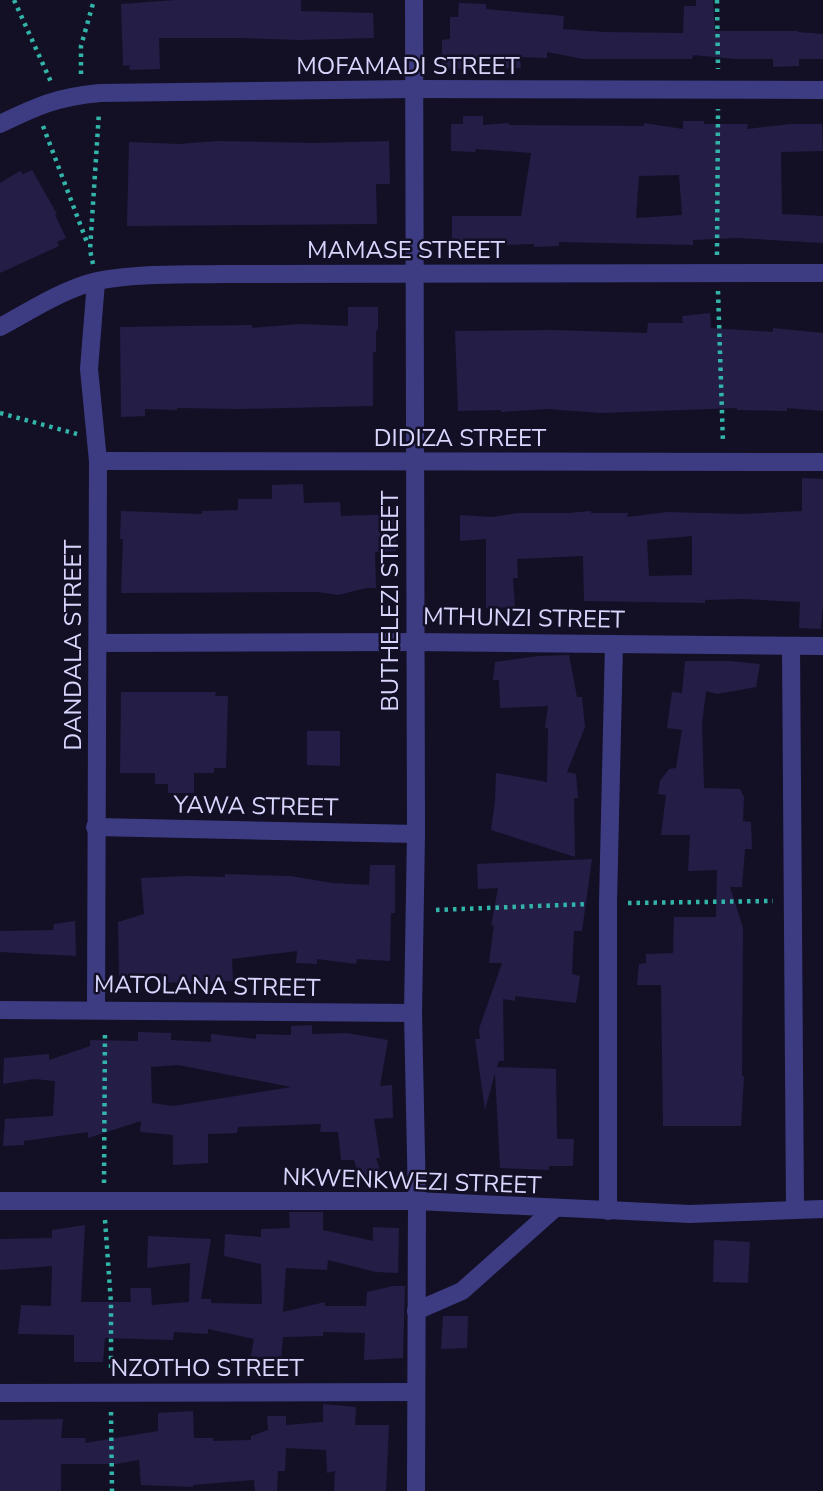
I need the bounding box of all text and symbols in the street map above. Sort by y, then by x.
street label: MOFAMADI STREET [296,50,520,82]
street label: MAMASE STREET [307,234,505,266]
street label: DIDIZA STREET [374,422,547,454]
street label: BUTHELEZI STREET [374,490,406,711]
street label: DANDALA STREET [57,539,89,751]
street label: MTHUNZI STREET [423,600,626,636]
street label: YAWA STREET [172,789,339,823]
street label: MATOLANA STREET [93,968,321,1004]
street label: NKWENKWEZI STREET [282,1160,543,1202]
street label: NZOTHO STREET [110,1352,304,1384]

